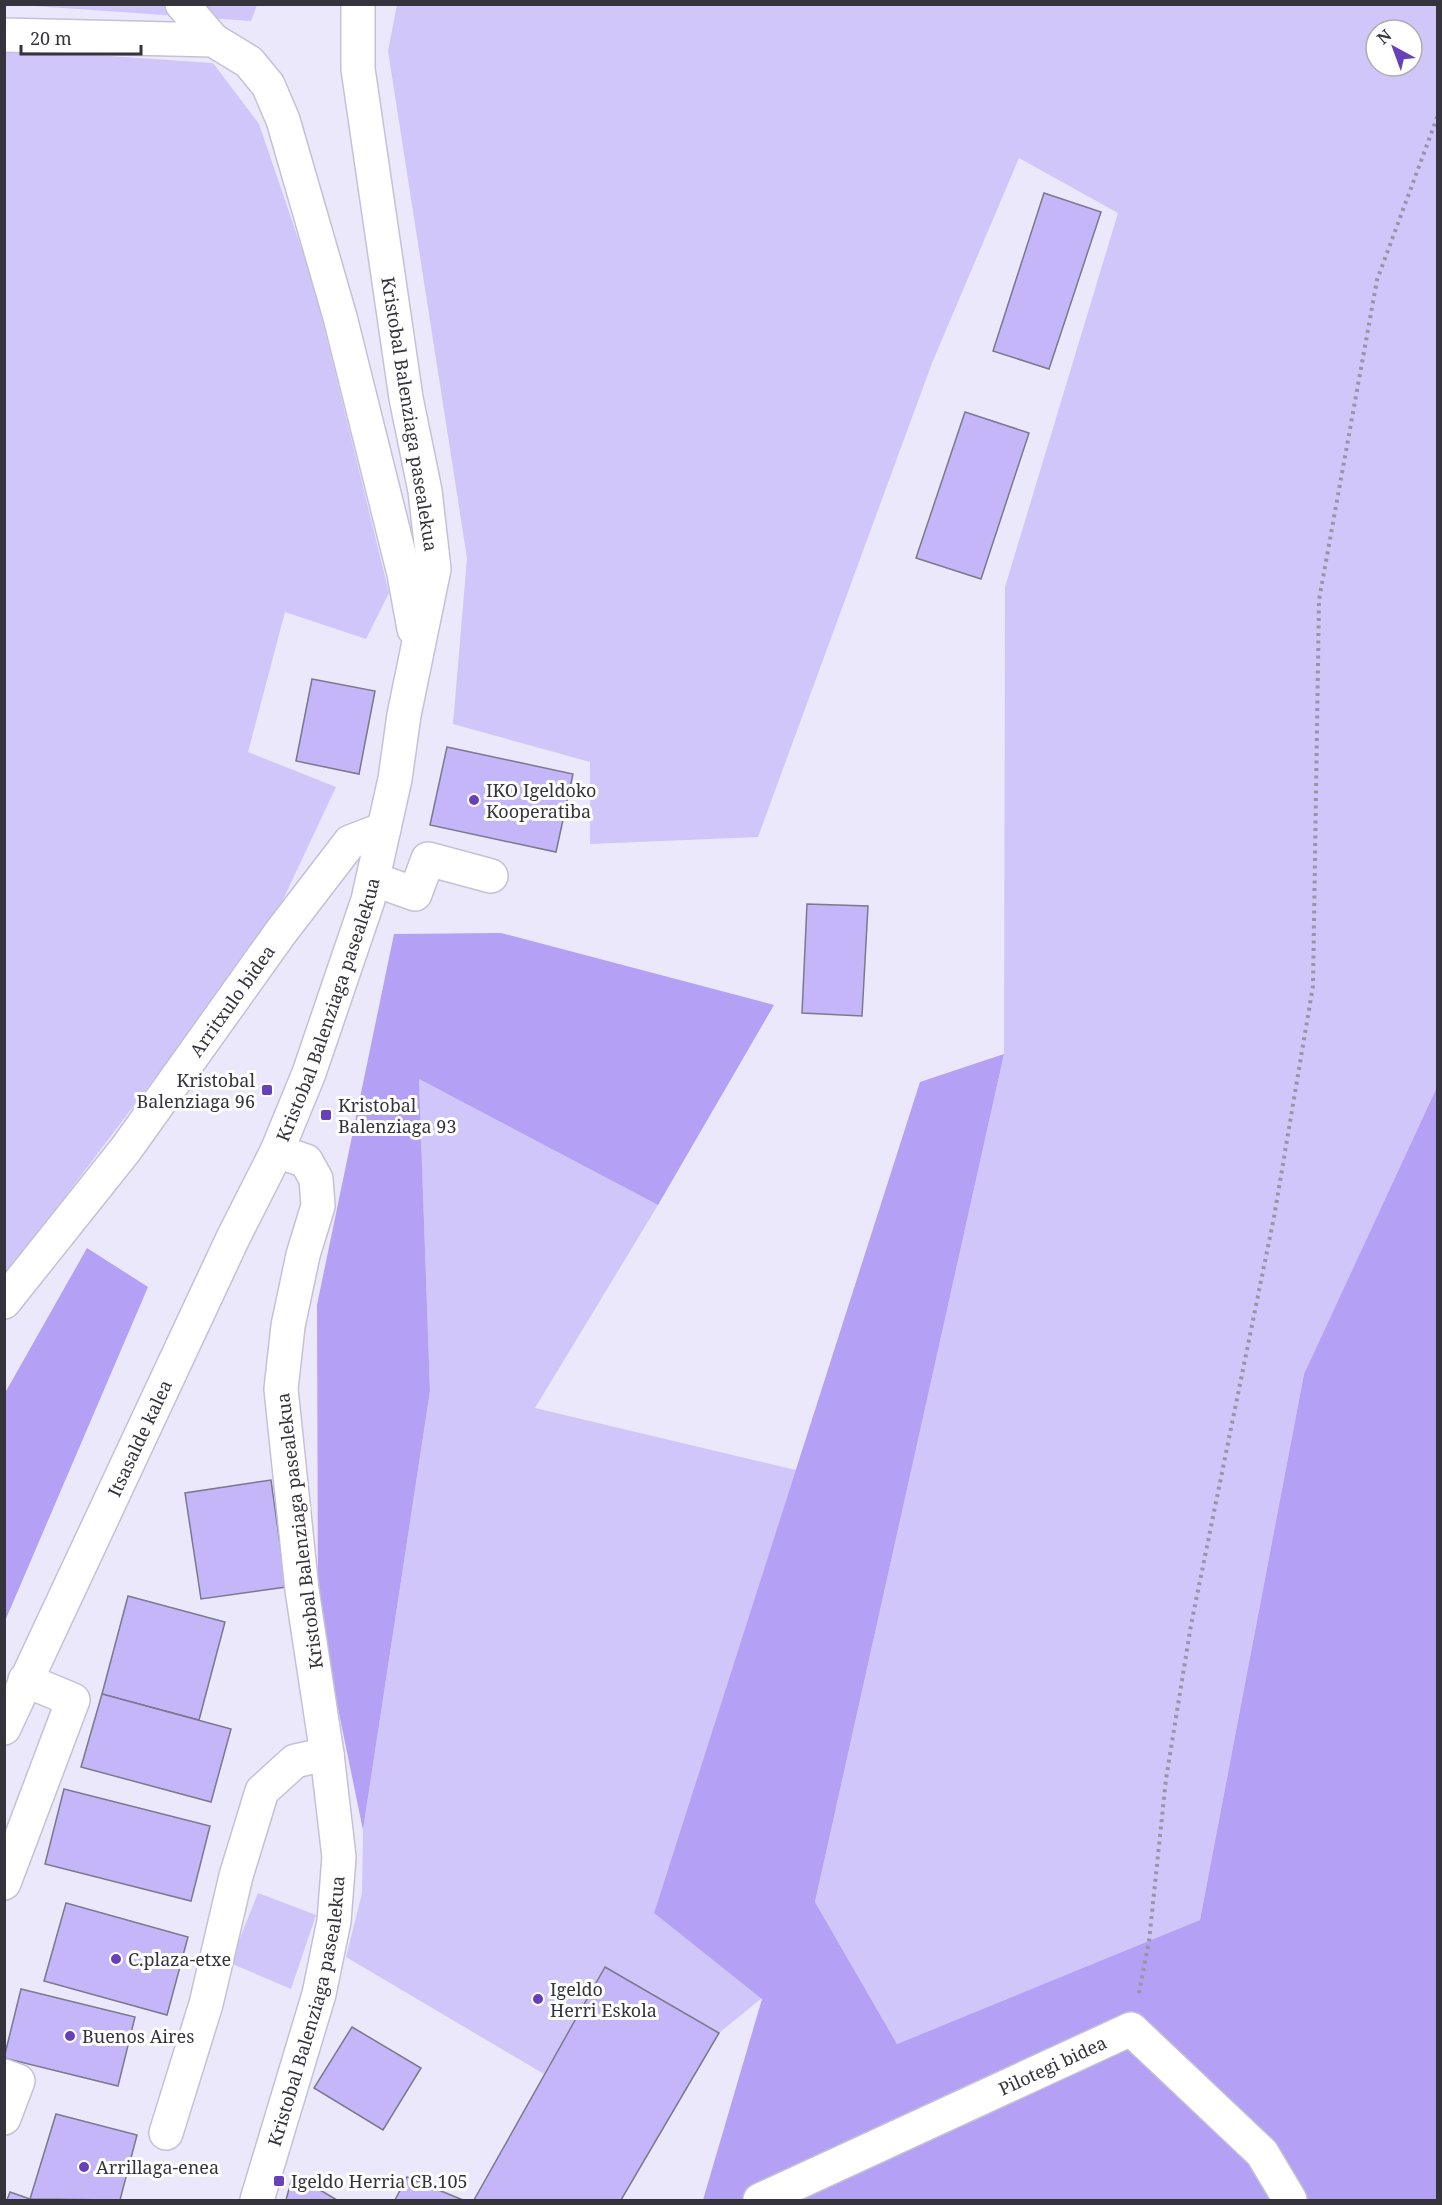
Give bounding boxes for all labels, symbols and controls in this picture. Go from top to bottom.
scale bar [21,18,141,56]
north arrow [1364,18,1424,78]
text: N [1372,24,1396,49]
text: 20 m [30,26,72,50]
street label: Kristobal Balenziaga pasealekua [376,275,444,553]
place label: IKO Igeldoko Kooperatiba [486,778,596,823]
marker: IKO Igeldoko Kooperatiba [467,793,481,807]
street label: Kristobal Balenziaga pasealekua [270,875,385,1145]
street label: Arritxulo bidea [184,940,280,1061]
place label: Kristobal Balenziaga 96 [137,1068,255,1113]
marker: Kristobal Balenziaga 96 [260,1083,274,1097]
place label: Kristobal Balenziaga 93 [338,1093,456,1138]
marker: Kristobal Balenziaga 93 [319,1108,333,1122]
street label: Itsasalde kalea [102,1376,177,1500]
street label: Kristobal Balenziaga pasealekua [270,1392,328,1670]
street label: Kristobal Balenziaga pasealekua [262,1875,349,2149]
place label: C.plaza-etxe [128,1947,231,1971]
marker: C.plaza-etxe [109,1952,123,1966]
place label: Igeldo Herri Eskola [550,1977,657,2022]
marker: Igeldo Herri Eskola [531,1992,545,2006]
place label: Buenos Aires [82,2024,194,2048]
marker: Buenos Aires [63,2029,77,2043]
street label: Pilotegi bidea [995,2030,1110,2100]
place label: Arrillaga-enea [96,2155,219,2179]
marker: Arrillaga-enea [77,2160,91,2174]
place label: Igeldo Herria CB.105 [291,2169,468,2193]
marker: Igeldo Herria CB.105 [272,2174,286,2188]

